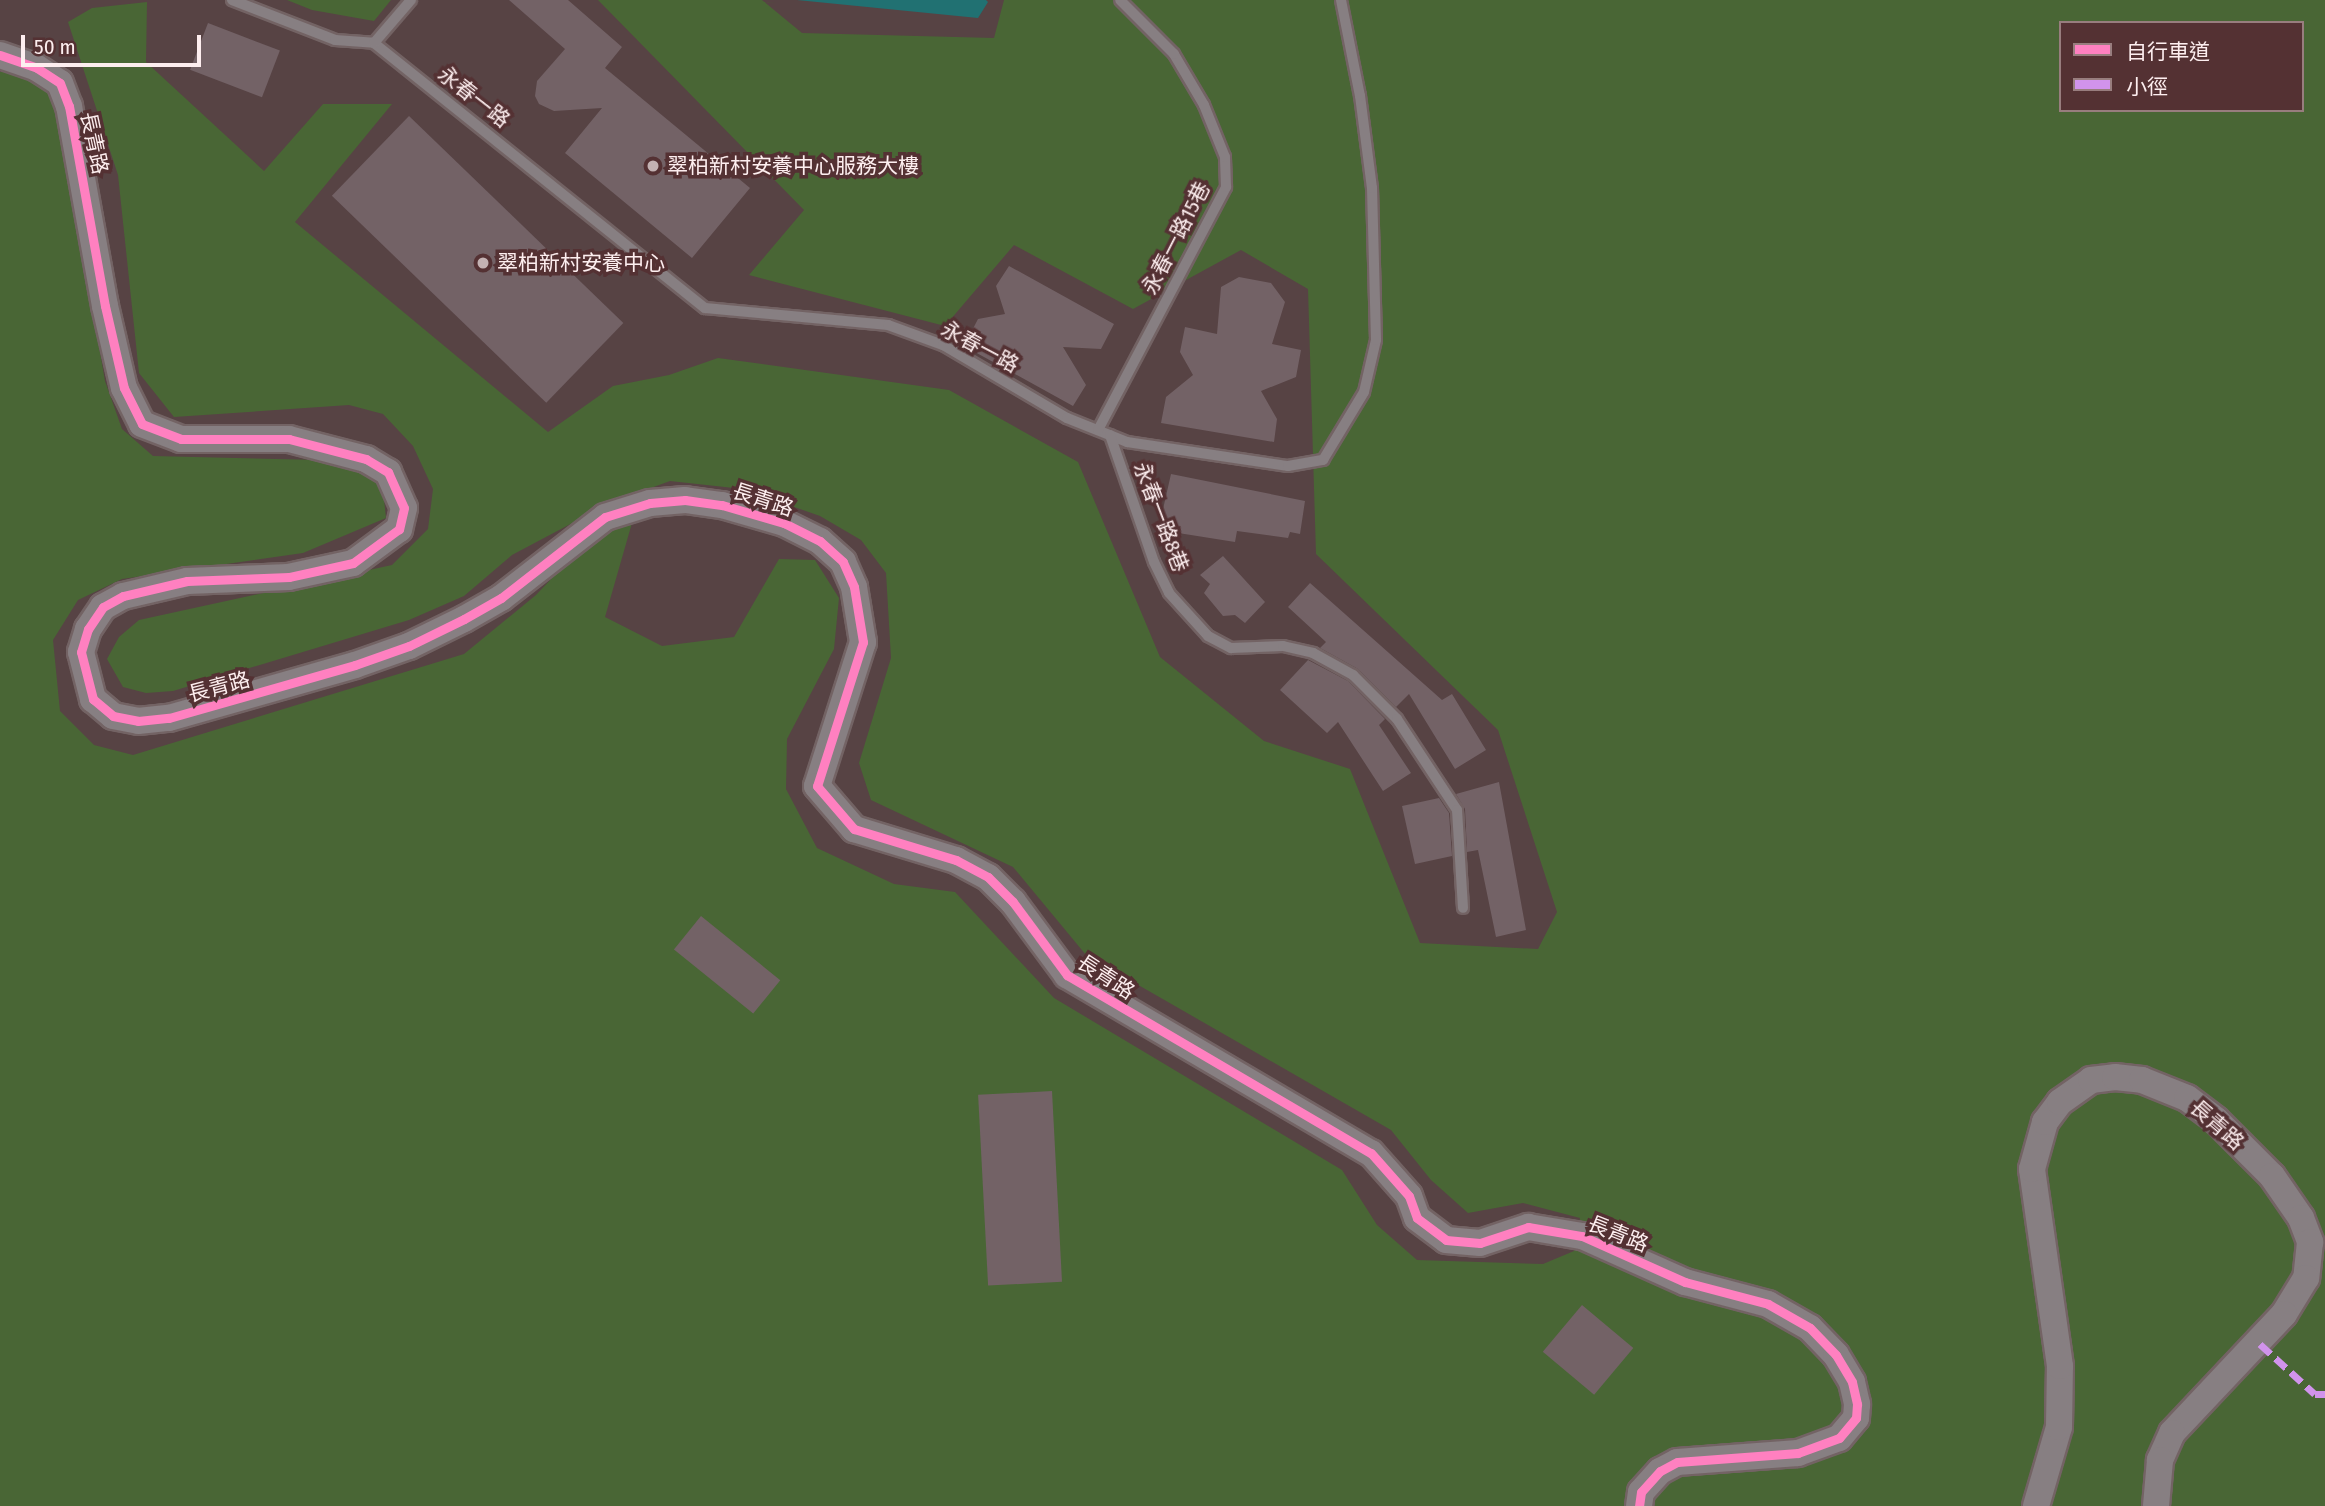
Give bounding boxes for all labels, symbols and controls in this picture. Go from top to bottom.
scale bar [24,21,205,65]
legend [2059,21,2304,112]
text: 50 m [34,34,76,60]
text: 自行車道 [2126,39,2210,65]
street label: 永春一路 [433,61,515,133]
text: 小徑 [2126,74,2168,100]
street label: 長青路 [75,110,113,176]
place label: 翠柏新村安養中心服務大樓 [667,153,919,179]
marker: 翠柏新村安養中心服務大樓 [645,158,661,174]
street label: 永春一路15巷 [1137,178,1215,298]
place label: 翠柏新村安養中心 [497,250,665,276]
marker: 翠柏新村安養中心 [475,255,491,271]
street label: 永春一路 [937,316,1023,378]
street label: 永春一路8巷 [1129,459,1193,575]
street label: 長青路 [729,478,797,522]
street label: 長青路 [185,667,253,707]
street label: 長青路 [1073,949,1139,1005]
street label: 長青路 [2185,1095,2249,1155]
street label: 長青路 [1584,1211,1652,1257]

